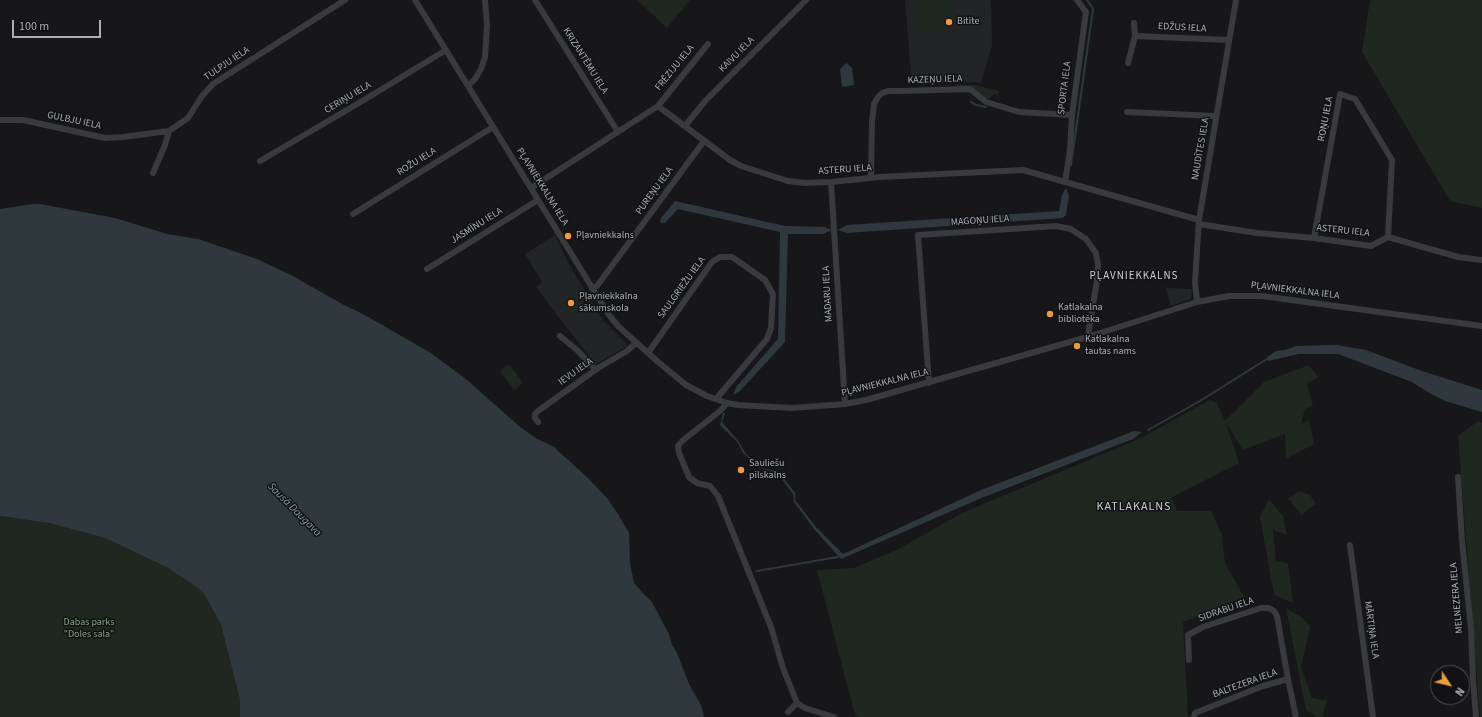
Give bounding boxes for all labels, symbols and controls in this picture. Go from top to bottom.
scale bar [14,12,103,38]
place label: Bitīte [957,16,979,28]
marker: Bitīte [944,17,954,27]
text: 100 m [19,18,49,35]
street label: EDŽUS IELA [1158,21,1206,35]
street label: KRIZANTĒMU IELA [560,26,610,96]
street label: KAIVU IELA [717,35,757,75]
street label: FRĒZIJU IELA [653,43,697,93]
street label: TULPJU IELA [202,44,252,84]
street label: SPORTA IELA [1056,61,1074,115]
street label: KAZEŅU IELA [907,73,963,87]
street label: CERIŅU IELA [322,79,374,117]
street label: ROŅU IELA [1316,96,1336,142]
street label: GULBJU IELA [46,109,102,133]
street label: NAUDĪTES IELA [1190,117,1212,181]
street label: ROŽU IELA [395,145,439,179]
street label: PĻAVNIEKKALNA IELA [513,146,571,228]
street label: ASTERU IELA [818,162,872,178]
street label: PUREŅU IELA [634,165,676,217]
street label: JASMĪNU IELA [449,205,505,247]
street label: MAGOŅU IELA [950,213,1010,229]
street label: ASTERU IELA [1316,222,1370,240]
place label: Pļavniekkalns [576,230,634,242]
marker: Pļavniekkalns [563,231,573,241]
street label: SAULGRIEŽU IELA [656,255,708,321]
street label: MADARU IELA [821,265,835,323]
district label: PĻAVNIEKKALNS [1090,270,1178,284]
street label: PĻAVNIEKKALNA IELA [1250,280,1340,302]
place label: Pļavniekkalna sākumskola [579,291,638,314]
marker: Pļavniekkalna sākumskola [566,298,576,308]
place label: Katlakalna bibliotēka [1058,302,1103,326]
marker: Katlakalna bibliotēka [1045,309,1055,319]
place label: Katlakalna tautas nams [1085,334,1136,358]
marker: Katlakalna tautas nams [1072,341,1082,351]
street label: IEVU IELA [556,356,596,388]
street label: PĻAVNIEKKALNA IELA [840,366,930,400]
place label: Sauliešu pilskalns [749,458,786,482]
marker: Sauliešu pilskalns [736,465,746,475]
water label: Sausā Daugava [264,480,324,540]
district label: KATLAKALNS [1097,500,1171,514]
street label: MELNEZERA IELA [1448,562,1466,634]
street label: SIDRABU IELA [1197,595,1255,625]
street label: MĀRTIŅA IELA [1361,600,1381,660]
park label: Dabas parks "Doles sala" [64,617,114,640]
north arrow [1430,665,1470,705]
street label: BALTEZERA IELA [1211,667,1279,701]
text: N [1451,684,1468,699]

